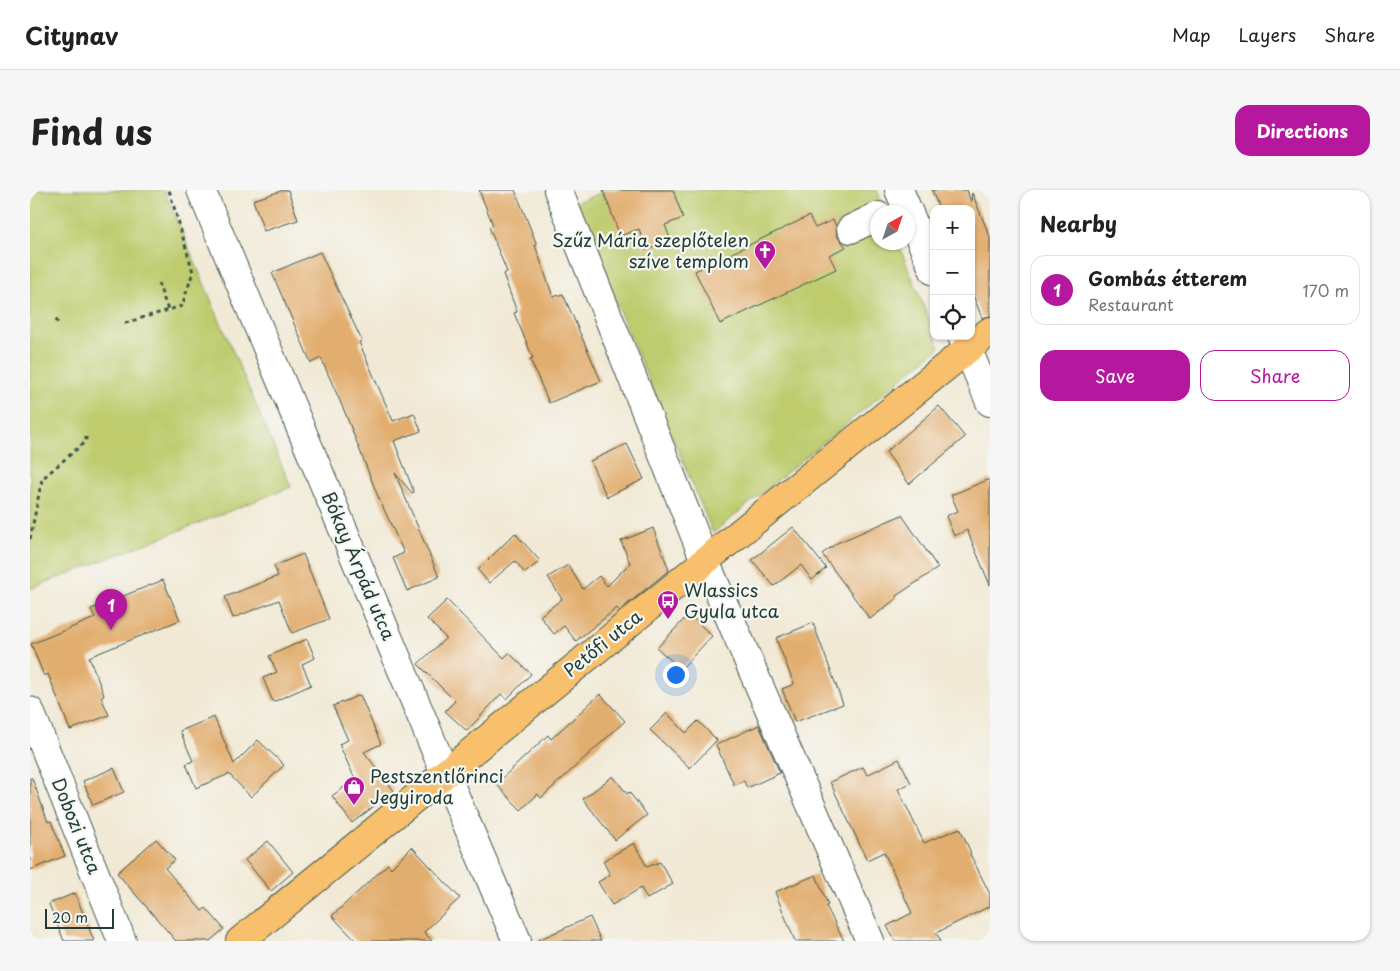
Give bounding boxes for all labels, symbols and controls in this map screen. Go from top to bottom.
text: Citynav [25,17,118,53]
text: Map [1172,21,1211,48]
text: Layers [1239,21,1296,48]
text: Share [1324,21,1375,48]
text: Find us [30,104,152,157]
button: Directions [1235,105,1370,156]
north arrow [870,205,915,250]
map controls [930,205,975,340]
button: + [930,205,975,250]
text: Nearby [1040,207,1117,239]
place label: Szűz Mária szeplőtelen szíve templom [552,226,749,274]
church icon: Szűz Mária szeplőtelen szíve templom [753,239,777,270]
button: − [930,250,975,295]
text: Gombás étterem [1088,264,1247,292]
text: 1 [1053,278,1061,302]
text: 170 m [1303,278,1349,302]
text: Restaurant [1088,292,1174,316]
button: locate [930,295,975,340]
button: Save [1040,350,1190,401]
button: Share [1200,350,1350,401]
street label: Bókay Árpád utca [316,487,403,645]
place label: Wlassics Gyula utca [684,576,780,624]
pin: 1 [95,589,127,630]
bus stop icon: Wlassics Gyula utca [656,589,680,620]
street label: Petőfi utca [557,602,648,683]
your location [663,662,689,688]
place label: Pestszentlőrinci Jegyiroda [370,762,503,810]
street label: Dobozi utca [46,773,109,878]
shop icon: Pestszentlőrinci Jegyiroda [342,775,366,806]
scale bar [45,906,114,929]
text: 20 m [52,907,88,928]

